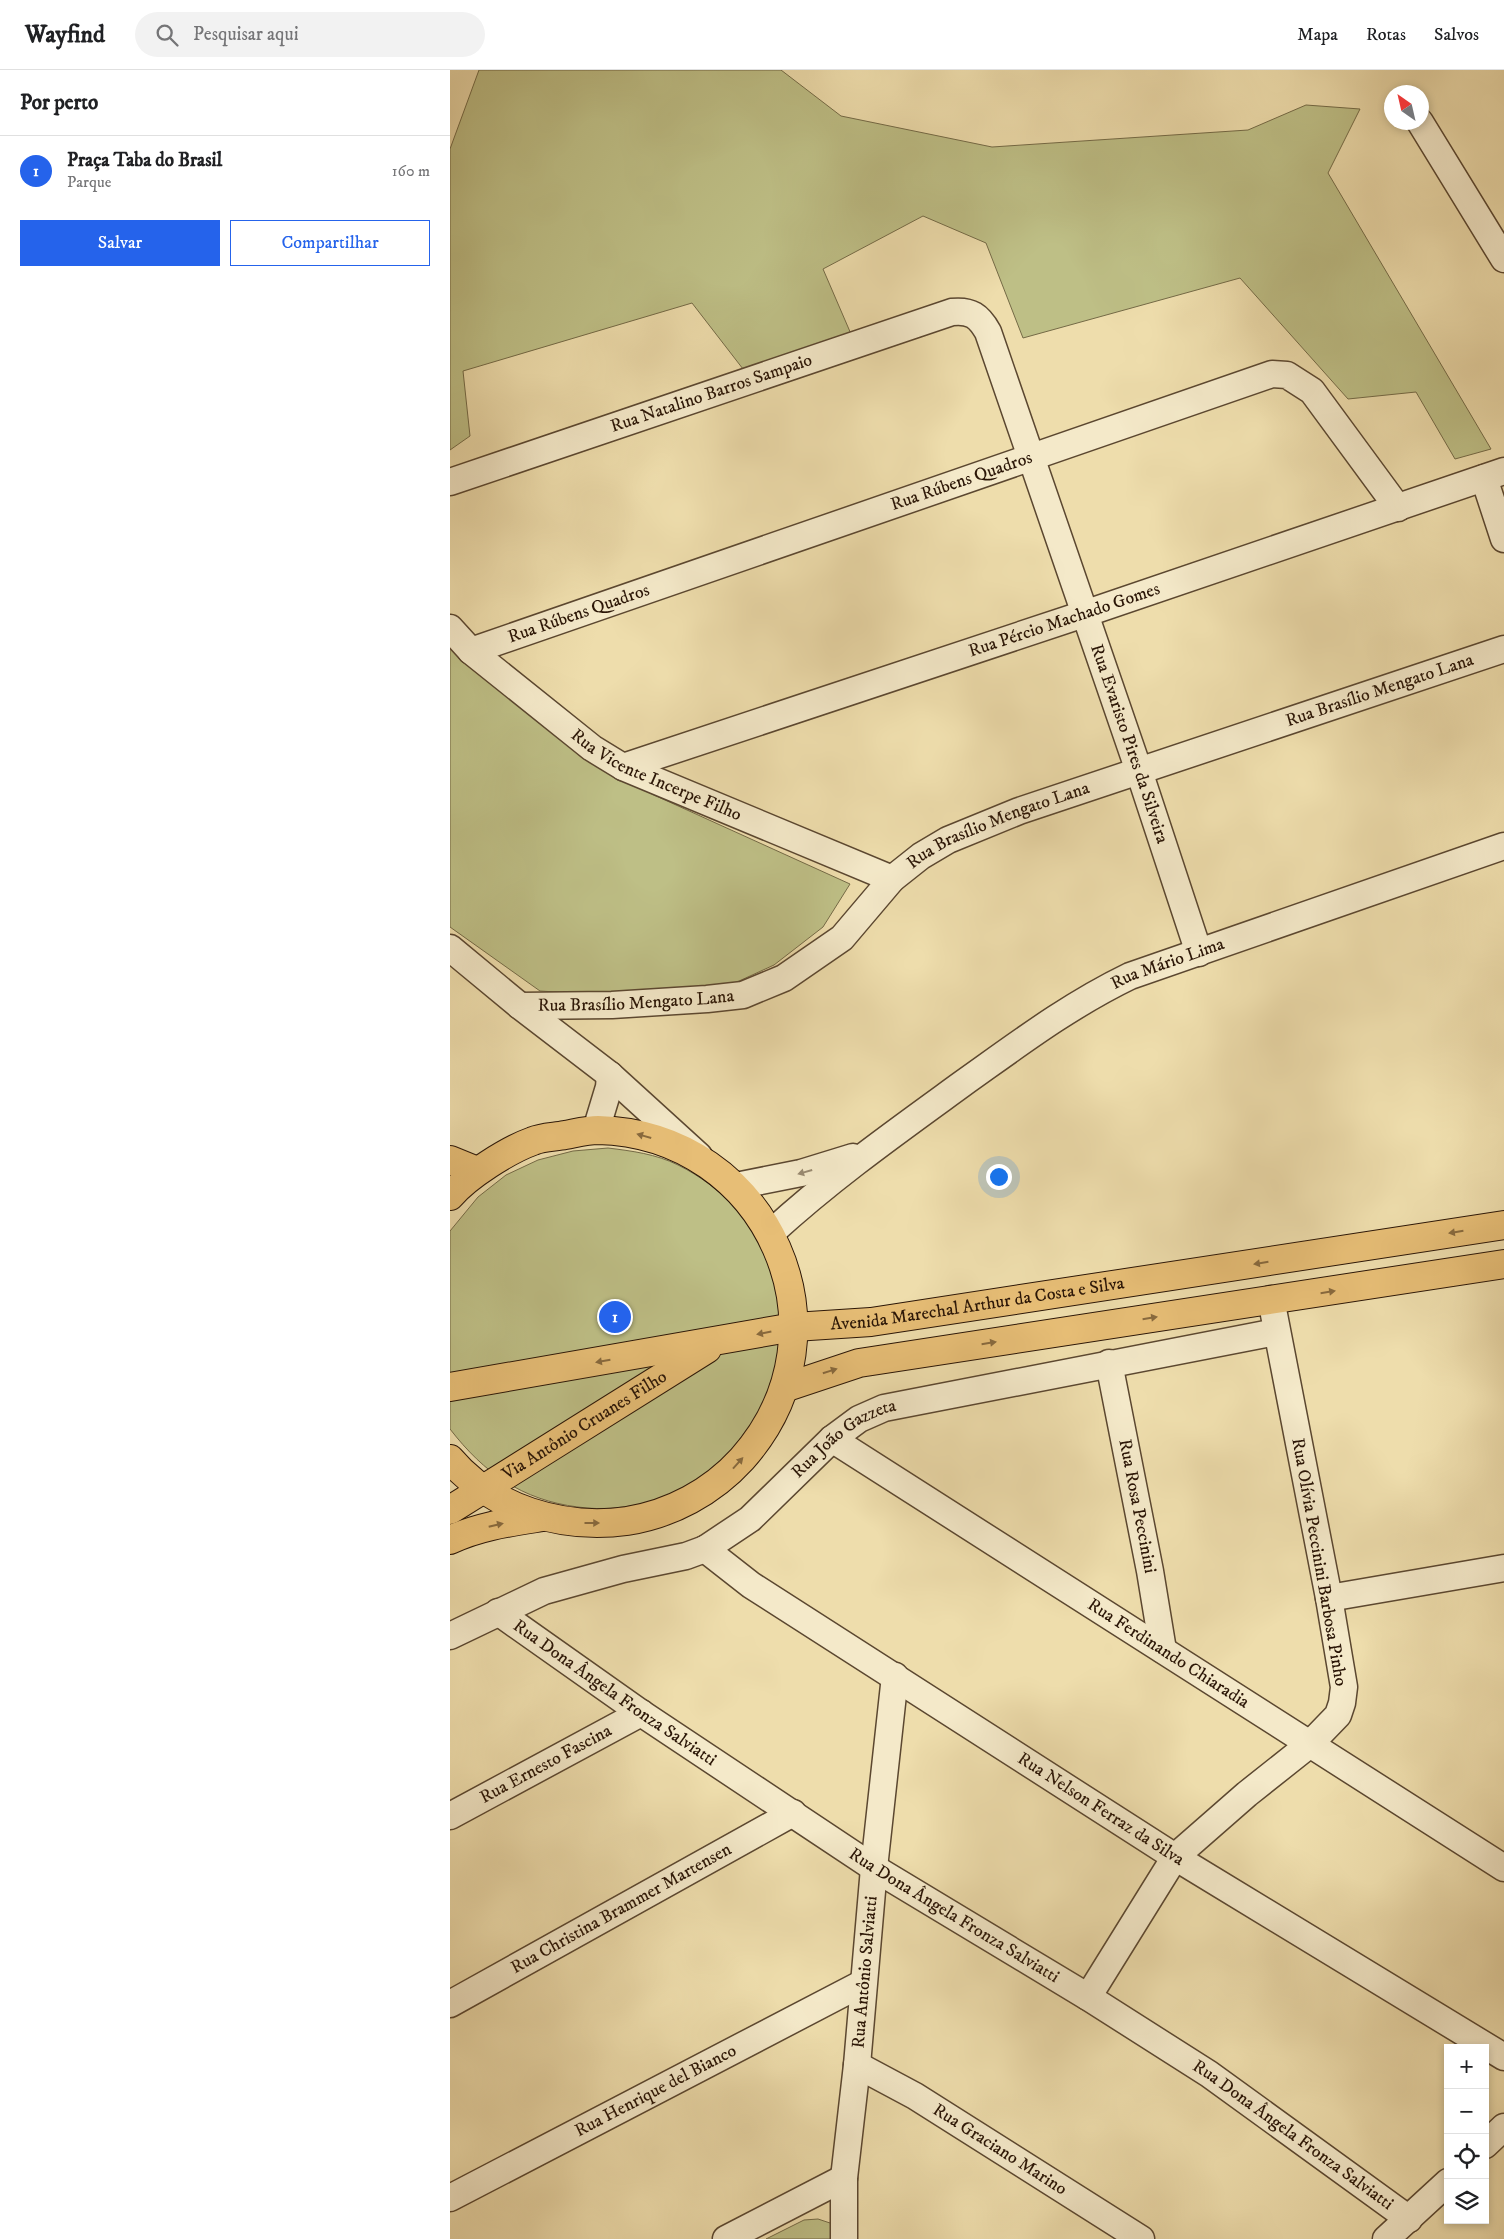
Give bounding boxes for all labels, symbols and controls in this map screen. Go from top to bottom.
search box [135,12,485,57]
text: Wayfind [25,20,105,50]
icon: search [153,21,181,49]
text: Pesquisar aqui [193,23,299,46]
text: Mapa [1297,24,1338,46]
text: Rotas [1366,24,1406,46]
text: Salvos [1434,24,1479,46]
north arrow [1384,85,1429,130]
text: Por perto [20,90,98,116]
text: Praça Taba do Brasil [67,149,222,172]
text: 1 [33,161,39,181]
text: 160 m [392,161,430,181]
text: Parque [67,172,111,192]
button: Salvar [20,220,220,266]
button: Compartilhar [230,220,430,266]
street label: Rua Natalino Barros Sampaio [608,349,815,438]
street label: Rua Rúbens Quadros [888,447,1035,516]
street label: Rua Pércio Machado Gomes [966,578,1163,663]
street label: Rua Rúbens Quadros [505,579,652,648]
street label: Rua Evaristo Pires da Silveira [1085,641,1173,847]
street label: Rua Brasílio Mengato Lana [1283,649,1477,732]
street label: Rua Vicente Incerpe Filho [566,724,745,826]
street label: Rua Brasílio Mengato Lana [902,777,1093,874]
street label: Rua Mário Lima [1107,933,1228,995]
street label: Rua Brasílio Mengato Lana [537,985,736,1017]
one-way arrow [637,1132,652,1140]
your location [986,1164,1012,1190]
one-way arrow [797,1168,812,1176]
one-way arrow [1447,1229,1463,1237]
one-way arrow [1252,1259,1268,1267]
street label: Avenida Marechal Arthur da Costa e Silva [830,1272,1126,1336]
one-way arrow [1320,1287,1336,1295]
pin: 1 [599,1298,631,1336]
one-way arrow [1142,1314,1158,1322]
one-way arrow [755,1330,771,1338]
one-way arrow [982,1338,998,1346]
one-way arrow [595,1357,611,1365]
street label: Via Antônio Cruanes Filho [497,1366,671,1486]
one-way arrow [822,1367,837,1375]
street label: Rua João Gazzeta [787,1395,898,1483]
street label: Rua Olívia Peccinini Barbosa Pinho [1286,1436,1352,1688]
street label: Rua Rosa Peccinini [1113,1437,1161,1575]
one-way arrow [732,1457,744,1469]
one-way arrow [585,1519,601,1527]
one-way arrow [489,1521,504,1529]
street label: Rua Ferdinando Chiaradia [1083,1594,1254,1714]
street label: Rua Dona Ângela Fronza Salviatti [509,1615,720,1771]
street label: Rua Ernesto Fascina [476,1720,616,1809]
street label: Rua Nelson Ferraz da Silva [1013,1748,1188,1871]
street label: Rua Christina Brammer Martensen [507,1838,736,1979]
street label: Rua Dona Ângela Fronza Salviatti [844,1843,1063,1988]
street label: Rua Antônio Salviatti [847,1895,883,2049]
street label: Rua Henrique del Bianco [571,2040,741,2142]
map controls [1444,2044,1489,2224]
button: + [1444,2044,1489,2089]
street label: Rua Dona Ângela Fronza Salviatti [1188,2055,1398,2215]
button: − [1444,2089,1489,2134]
street label: Rua Graciano Marino [928,2099,1071,2200]
button: locate [1444,2134,1489,2179]
button: layers [1444,2179,1489,2224]

